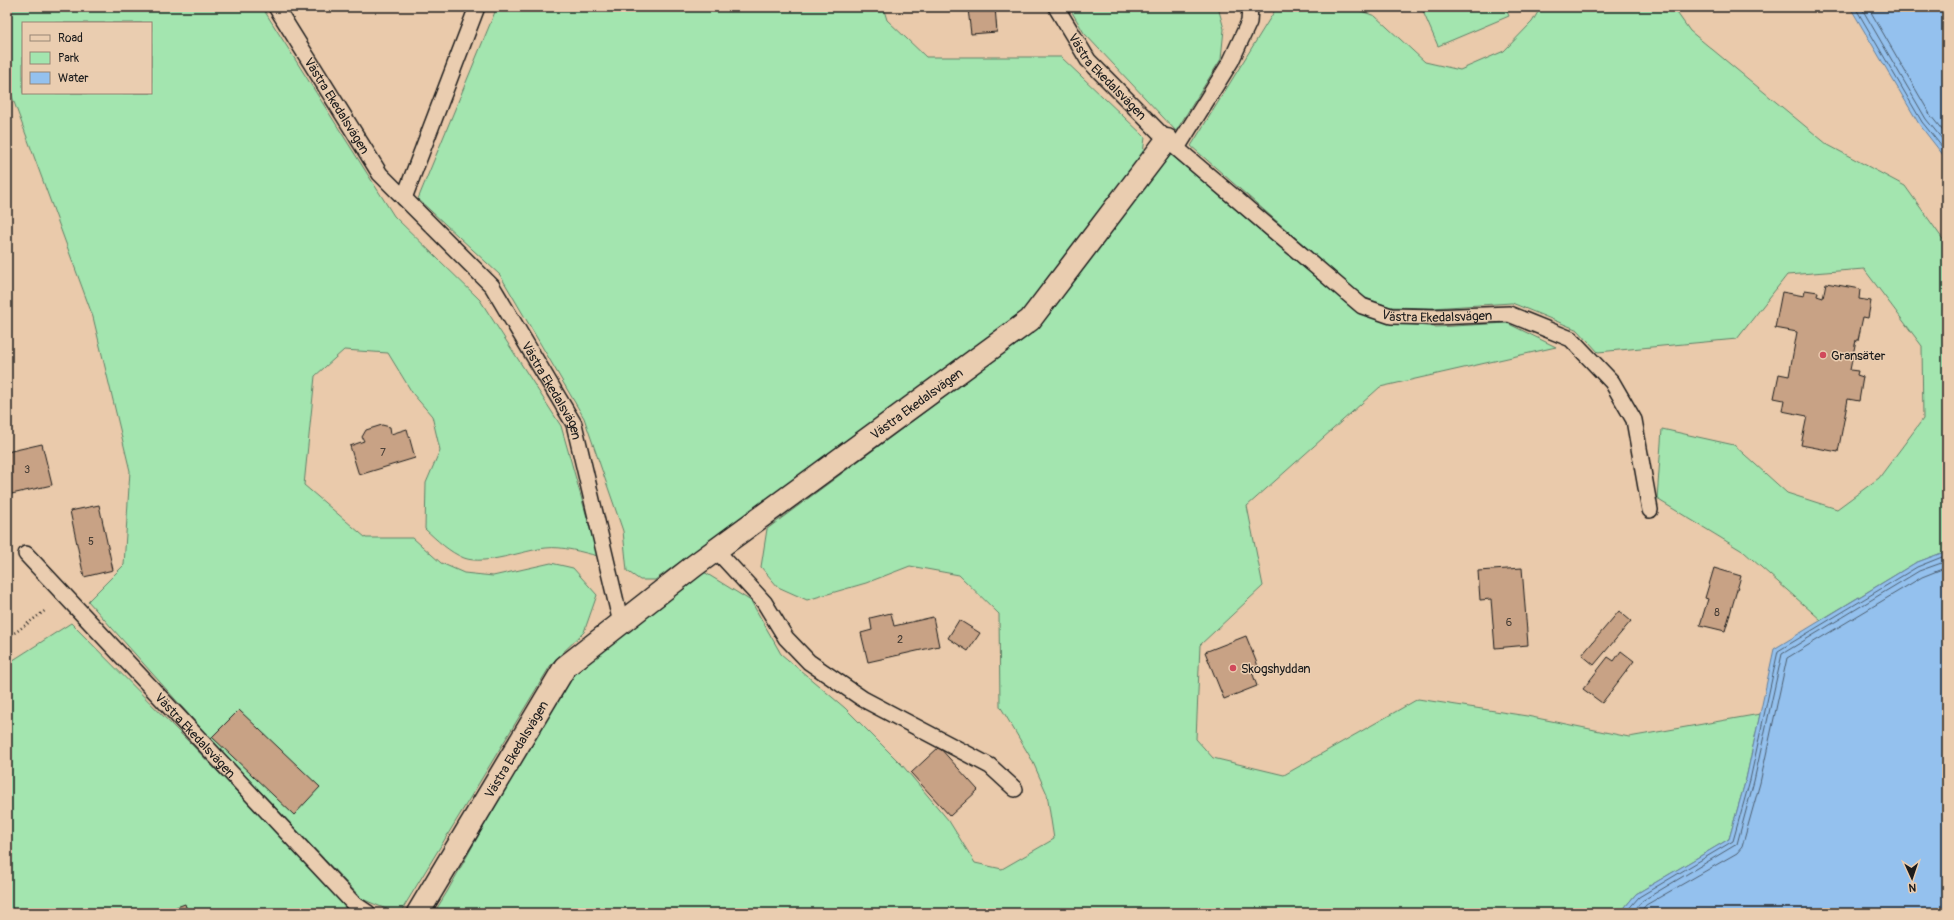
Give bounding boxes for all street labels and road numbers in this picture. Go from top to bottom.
street label: Västra Ekedalsvägen [1065,30,1149,124]
street label: Västra Ekedalsvägen [300,55,373,157]
street label: Västra Ekedalsvägen [1379,306,1493,326]
street label: Västra Ekedalsvägen [518,339,584,441]
street label: Västra Ekedalsvägen [868,365,966,443]
street label: Västra Ekedalsvägen [151,690,239,782]
street label: Västra Ekedalsvägen [482,698,552,801]

